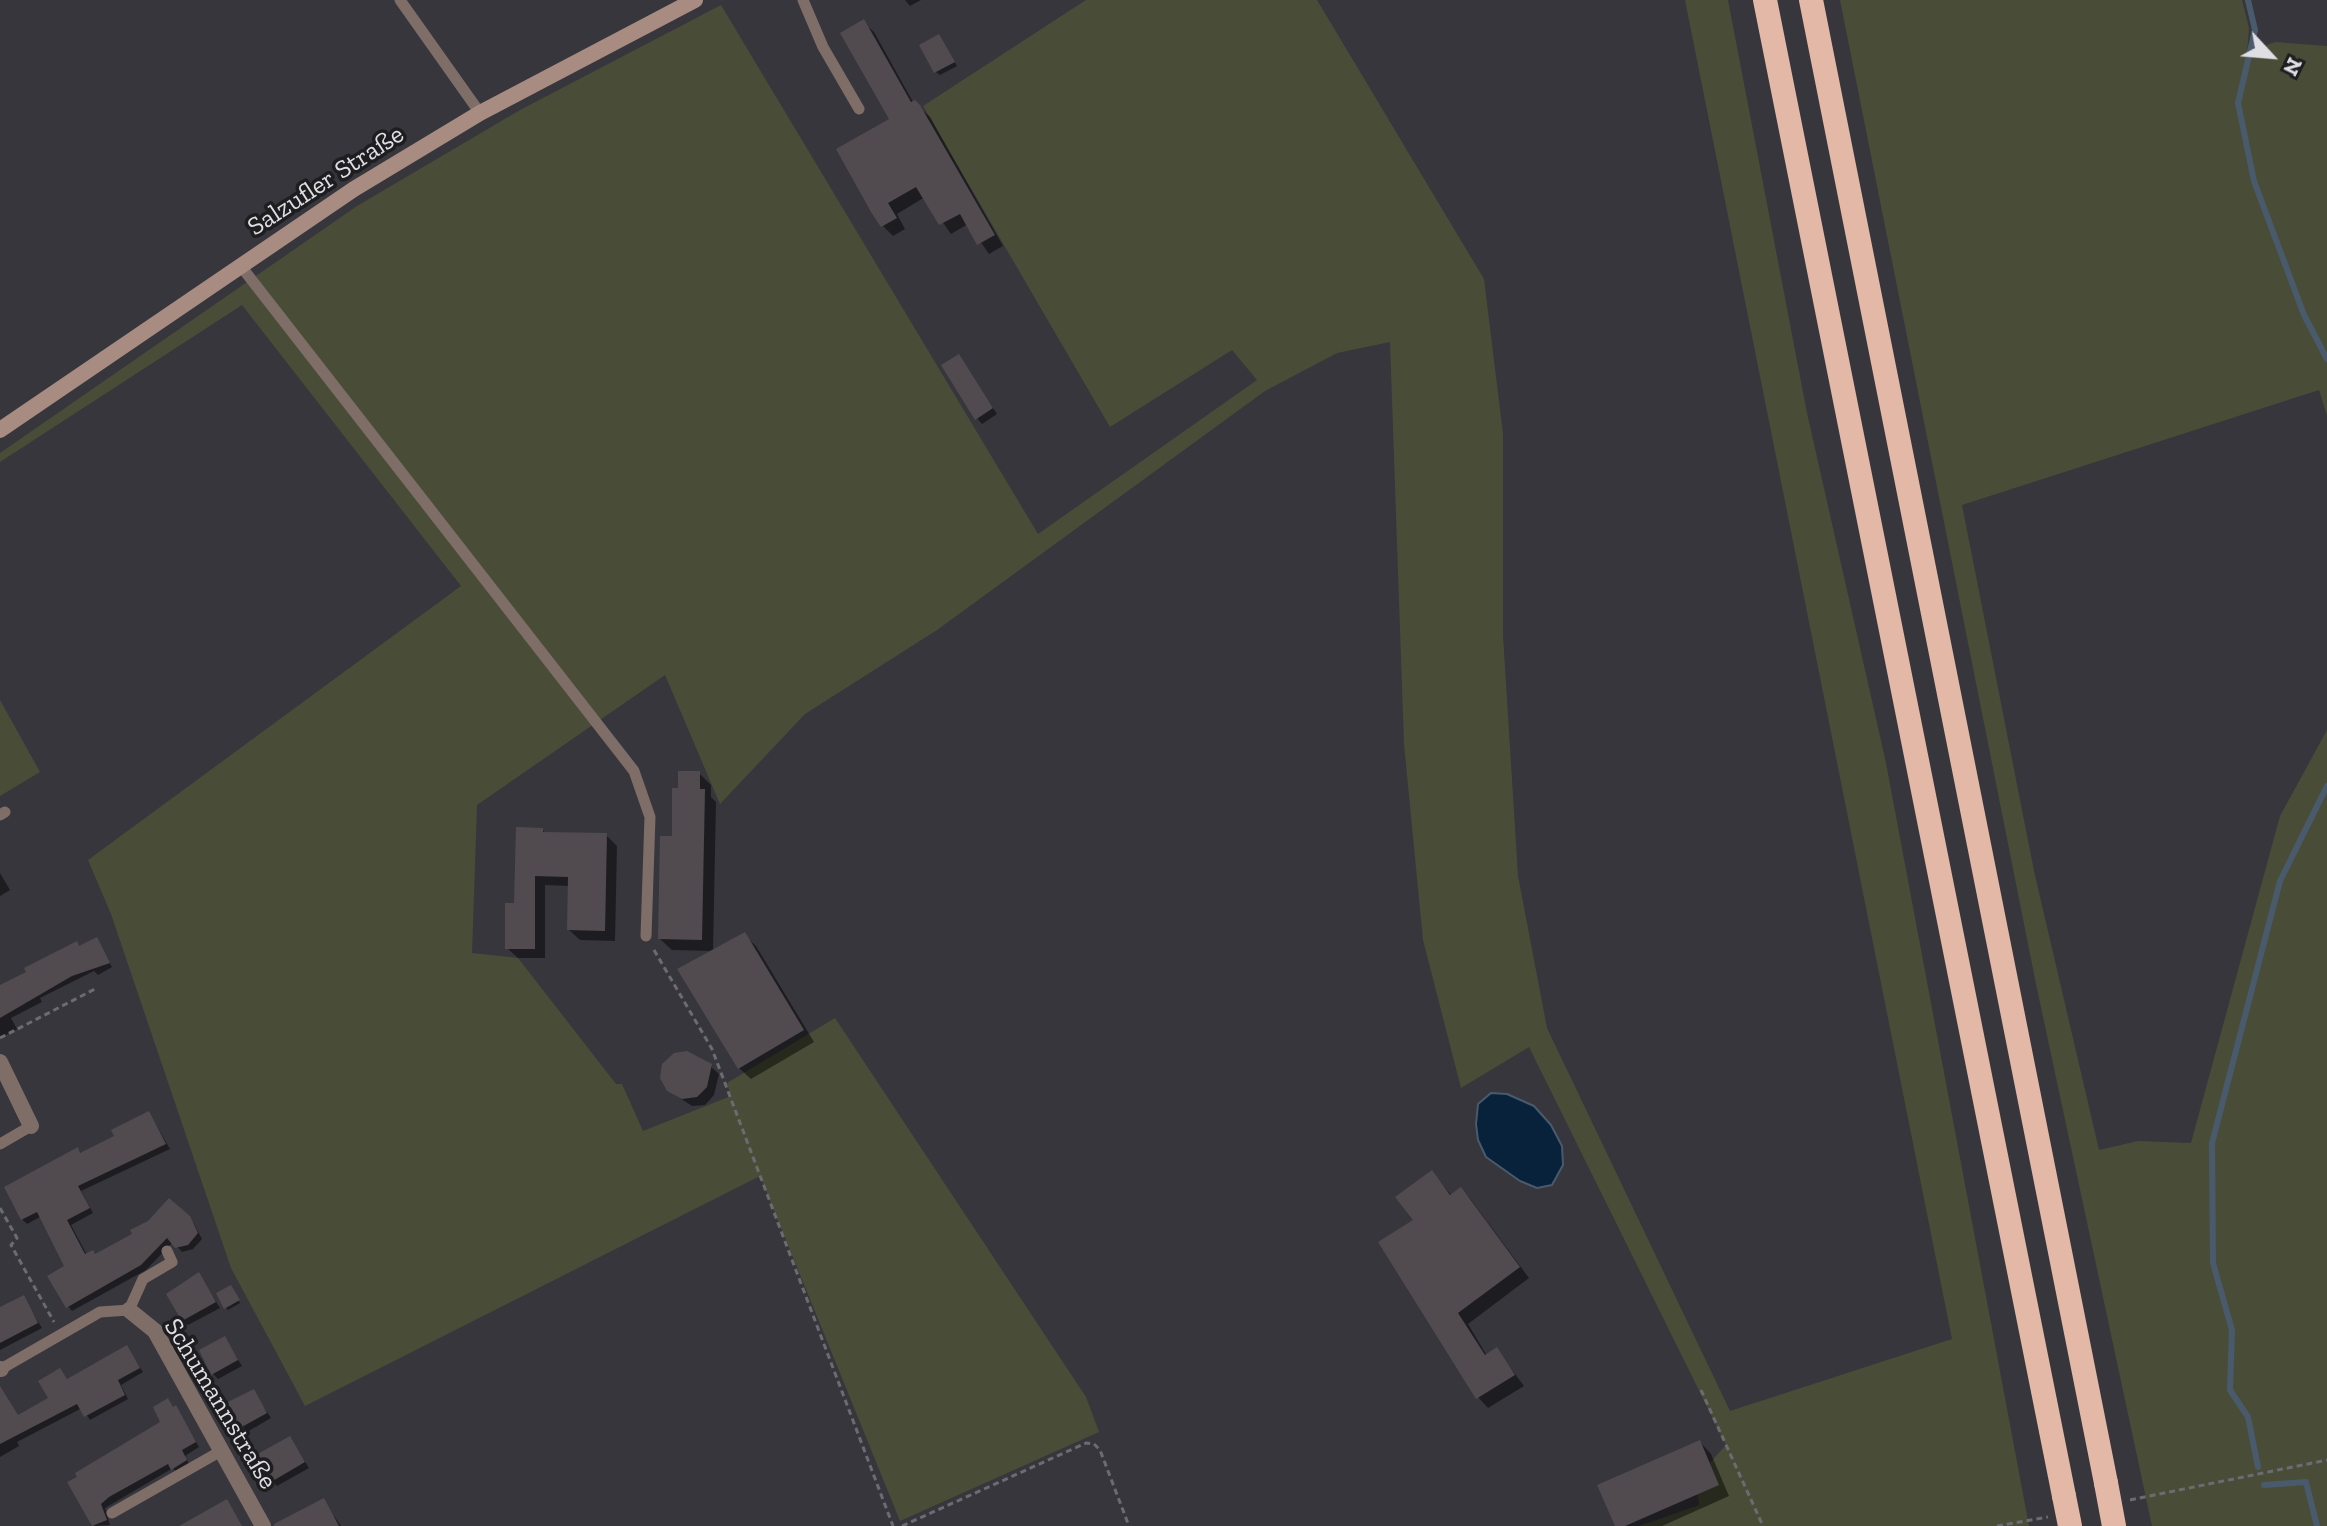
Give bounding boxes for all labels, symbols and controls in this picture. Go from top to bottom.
north arrow [2231,16,2311,96]
text: N [2277,53,2309,80]
street label: Salzufler Straße [242,119,410,243]
street label: Schumannstraße [157,1313,283,1495]

